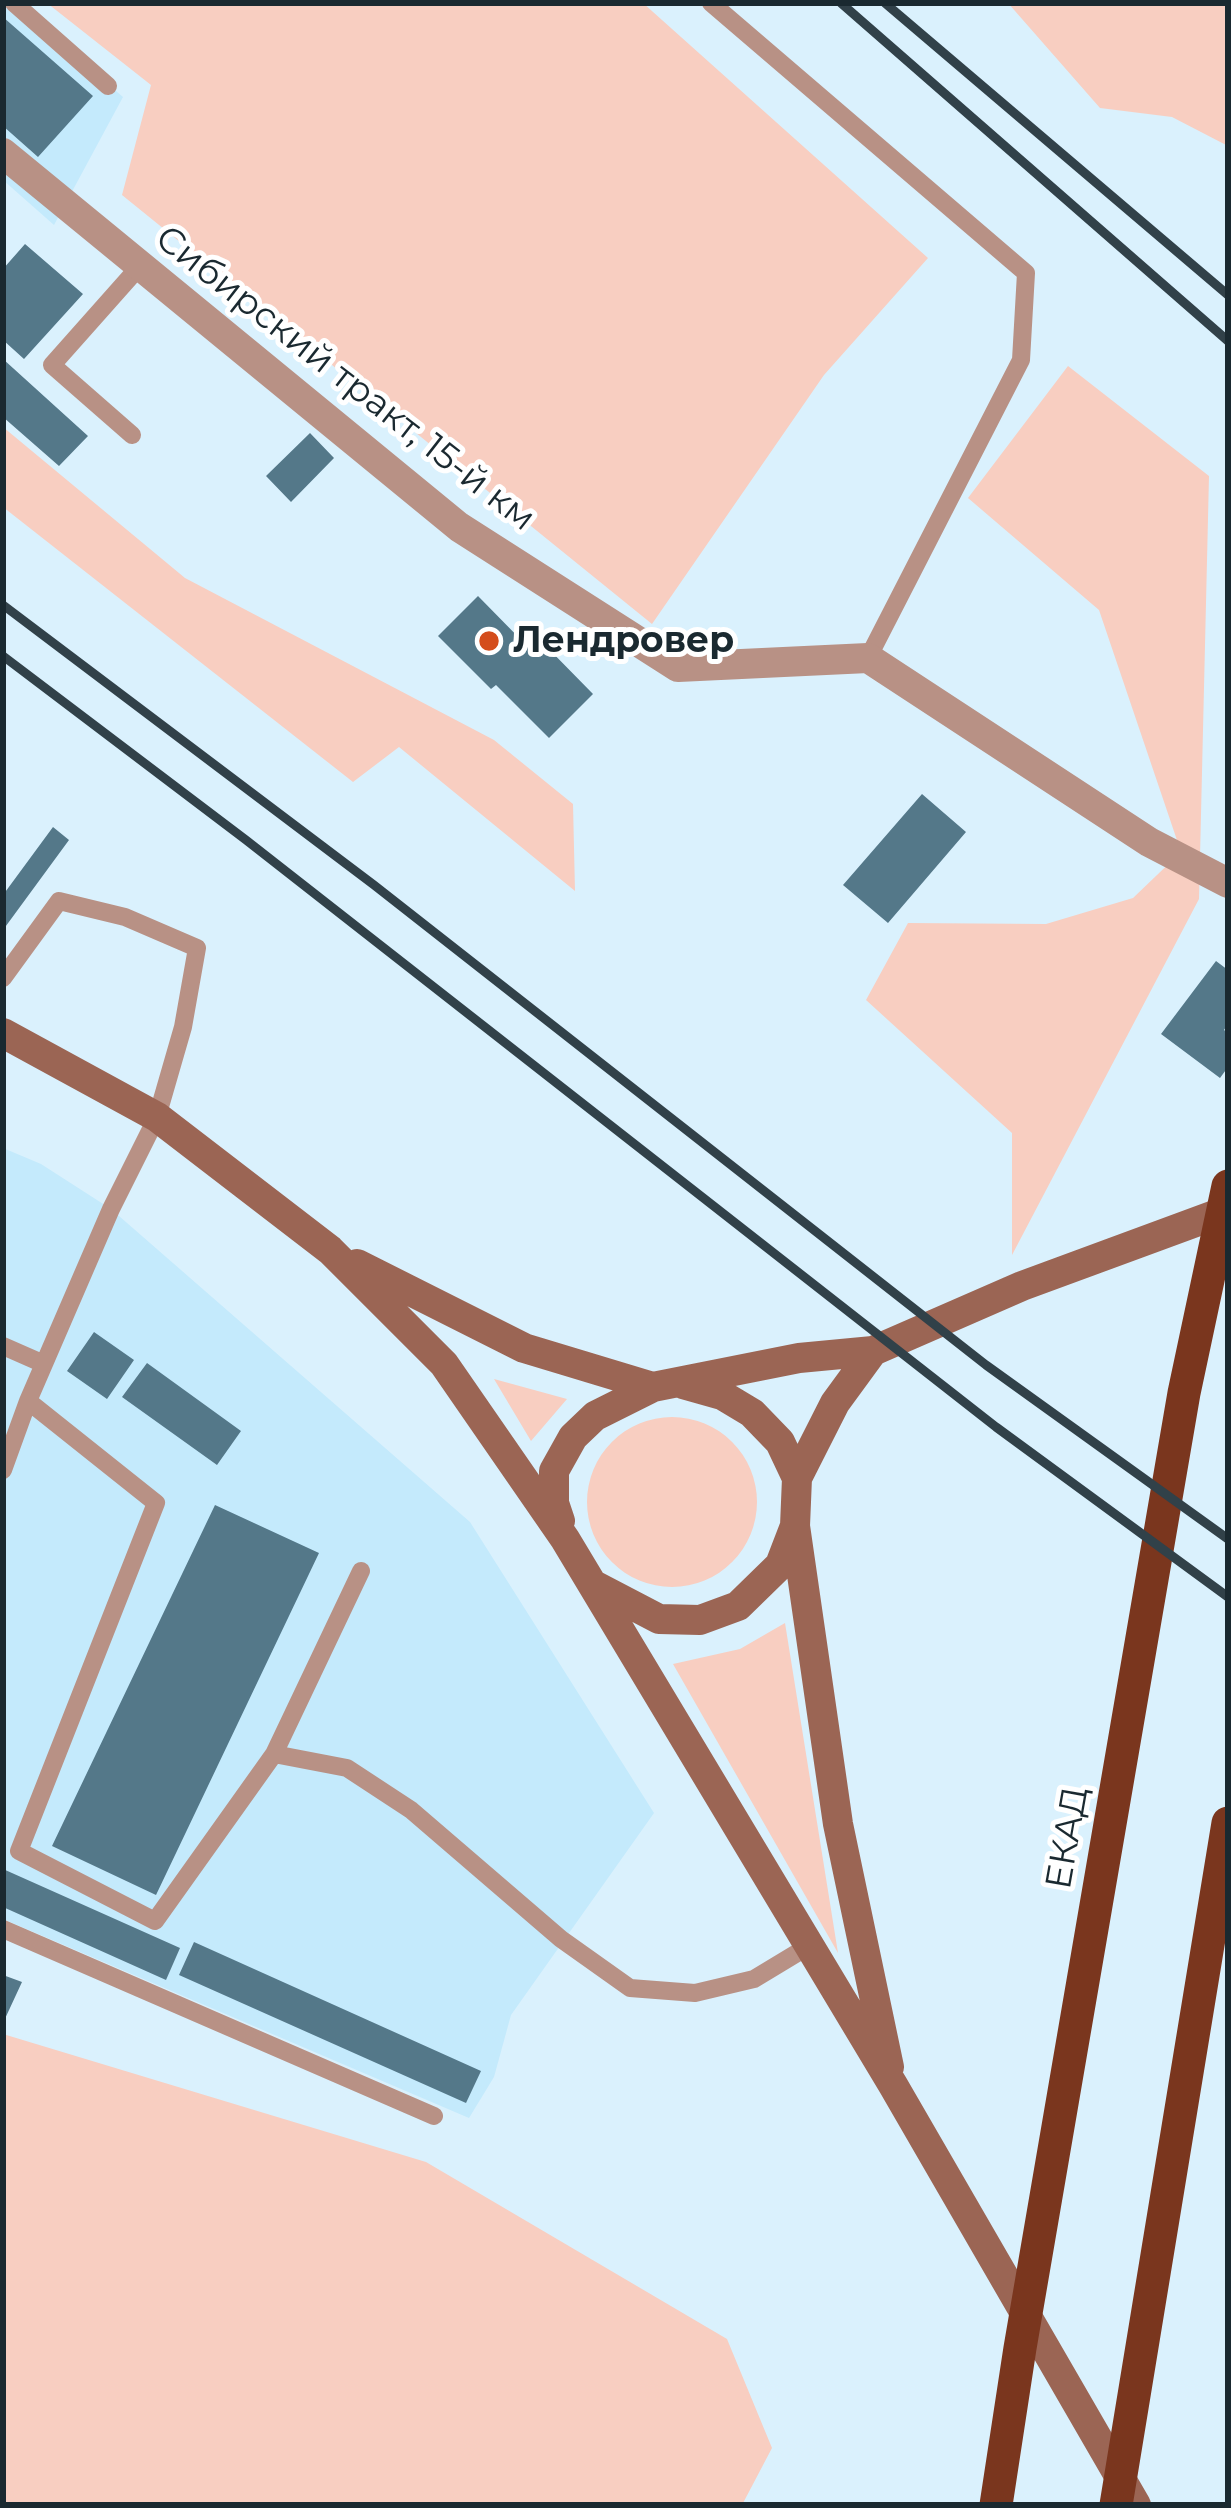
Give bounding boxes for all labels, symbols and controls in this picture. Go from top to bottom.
street label: Сибирский тракт, 15-й км [146,217,544,541]
place label: Лендровер [513,619,734,663]
marker: Лендровер [476,628,502,654]
street label: ЕКАД [1038,1783,1098,1893]

